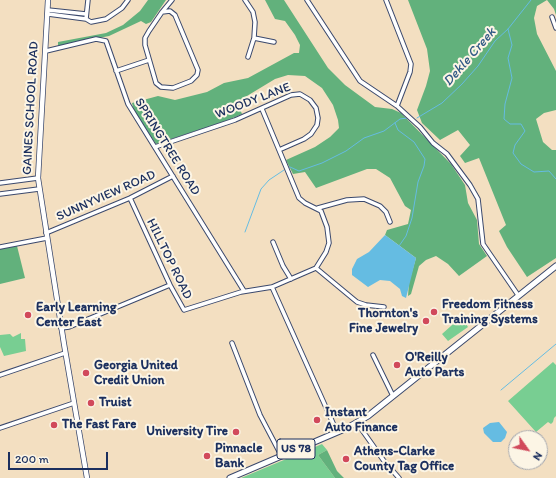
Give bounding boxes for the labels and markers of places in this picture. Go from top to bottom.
place label: Freedom Fitness Training Systems [442,297,538,328]
place label: Early Learning Center East [36,300,116,331]
place label: Thornton's Fine Jewelry [349,306,418,337]
marker: Freedom Fitness Training Systems [429,307,439,317]
marker: Early Learning Center East [23,310,33,320]
marker: Thornton's Fine Jewelry [421,316,431,326]
place label: O'Reilly Auto Parts [405,350,464,381]
place label: Georgia United Credit Union [94,358,178,389]
marker: O'Reilly Auto Parts [392,360,402,370]
marker: Georgia United Credit Union [81,368,91,378]
place label: Truist [99,395,132,411]
marker: Truist [86,398,96,408]
place label: Instant Auto Finance [325,405,398,436]
marker: Instant Auto Finance [312,415,322,425]
place label: The Fast Fare [62,417,136,433]
marker: The Fast Fare [49,420,59,430]
place label: University Tire [146,424,228,440]
marker: University Tire [231,427,241,437]
place label: Pinnacle Bank [215,441,262,472]
place label: Athens-Clarke County Tag Office [354,444,454,475]
marker: Pinnacle Bank [202,451,212,461]
marker: Athens-Clarke County Tag Office [341,454,351,464]

